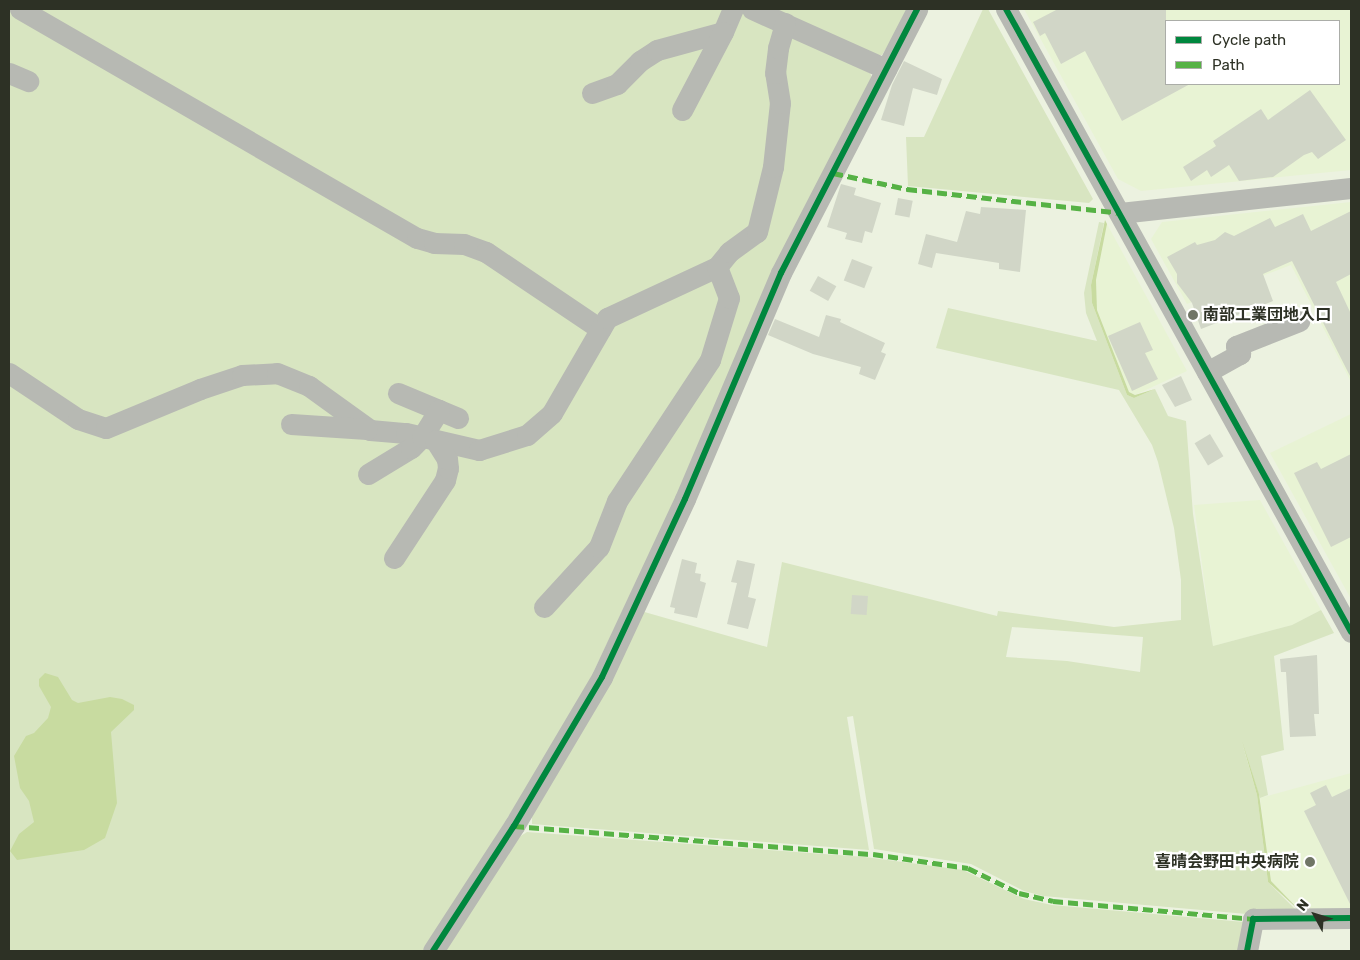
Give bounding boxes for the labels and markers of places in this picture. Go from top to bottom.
place label: 南部工業団地入口 [1203,305,1331,325]
marker: 南部工業団地入口 [1187,309,1199,321]
place label: 喜晴会野田中央病院 [1155,852,1299,872]
marker: 喜晴会野田中央病院 [1303,855,1317,869]

